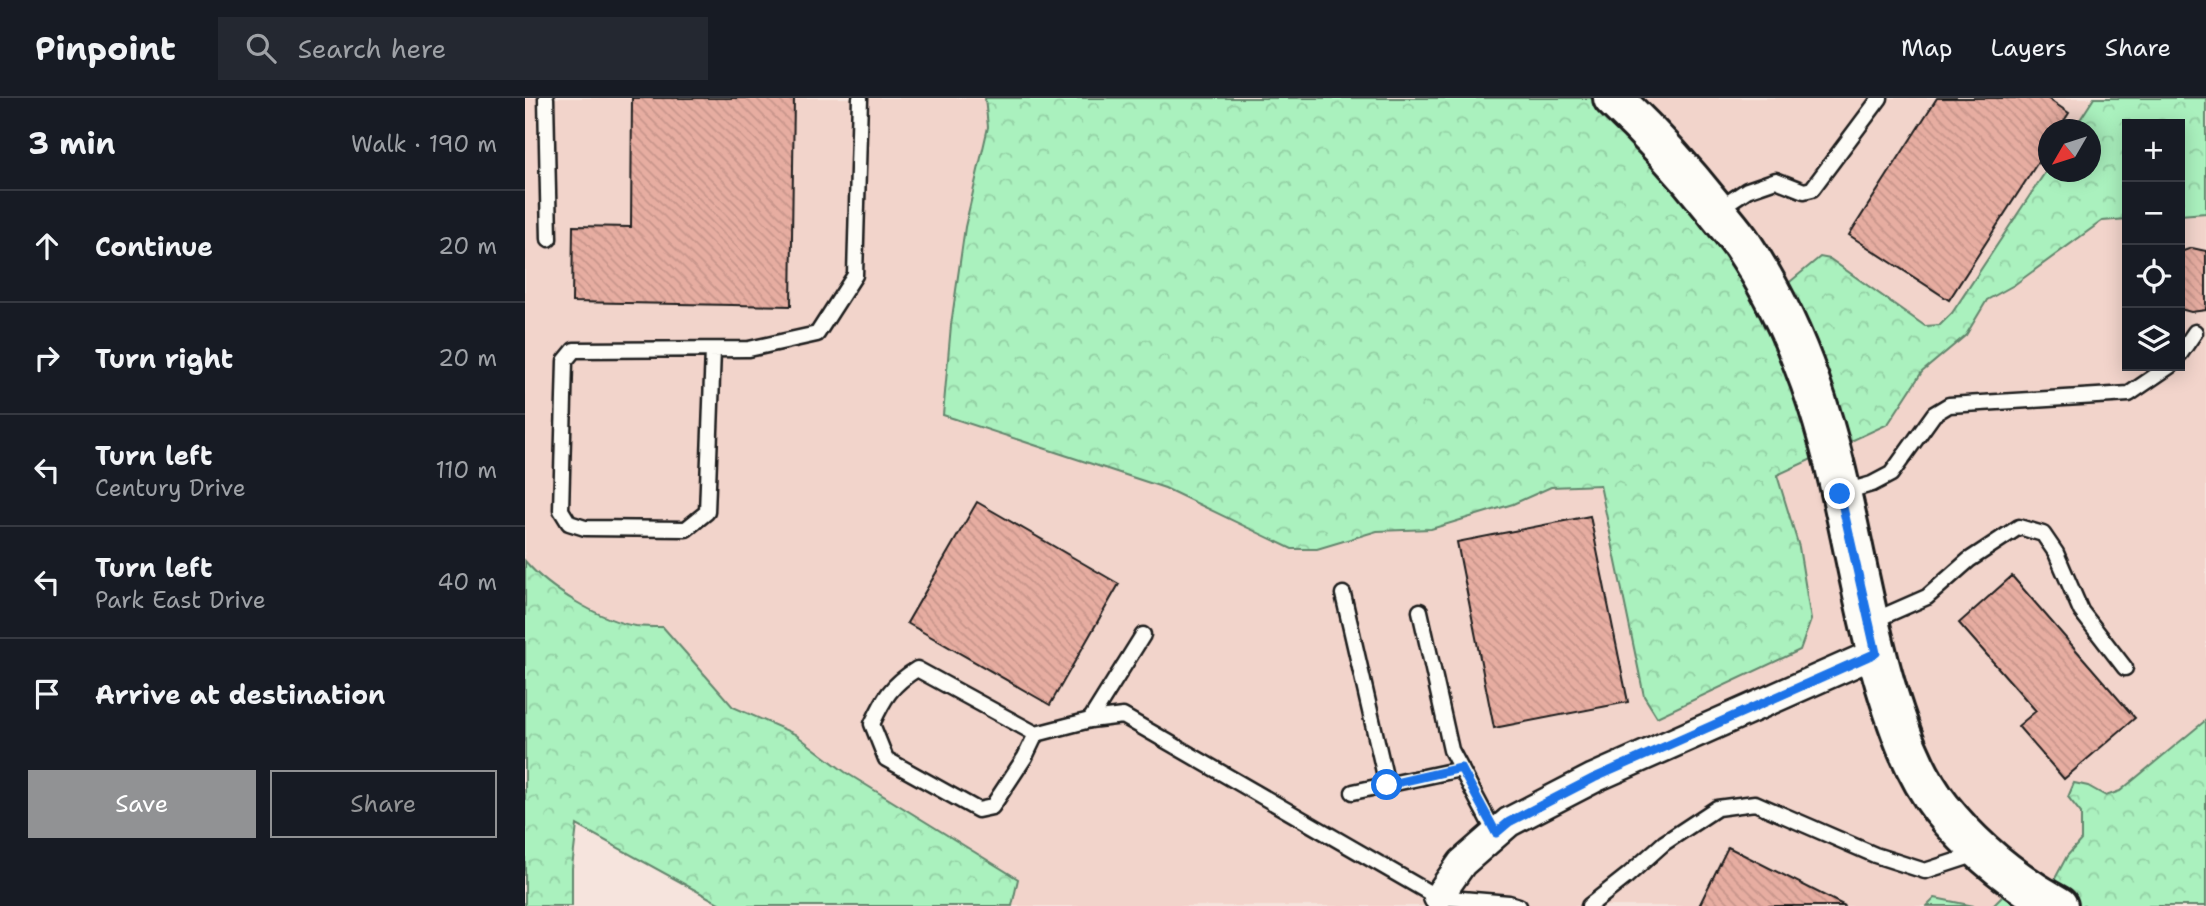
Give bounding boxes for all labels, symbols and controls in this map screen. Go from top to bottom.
search box [218,17,708,80]
text: Pinpoint [35,26,176,71]
icon: search [242,29,280,67]
text: Search here [298,31,446,66]
text: Map [1901,32,1952,64]
text: Layers [1990,32,2067,64]
text: Share [2105,32,2171,64]
north arrow [2038,119,2101,182]
map controls [2122,119,2185,371]
button: + [2122,119,2185,182]
text: 3 min [28,123,115,164]
text: Walk · 190 m [351,129,497,159]
button: − [2122,182,2185,245]
icon: ahead [28,227,66,265]
text: Continue [95,229,213,264]
text: 20 m [438,231,497,261]
button: locate [2122,245,2185,308]
button: layers [2122,308,2185,371]
icon: right [28,339,66,377]
text: Turn right [95,341,233,376]
text: 20 m [438,343,497,373]
text: Turn left [95,438,212,473]
icon: left [28,451,66,489]
text: 110 m [435,455,497,485]
text: Century Drive [95,473,246,503]
route end [1824,478,1855,509]
text: Turn left [95,550,212,585]
icon: left [28,563,66,601]
text: 40 m [437,567,497,597]
text: Park East Drive [95,585,266,615]
icon: arrive [28,675,66,713]
text: Arrive at destination [95,677,385,712]
route start [1371,769,1402,800]
button: Save [28,770,256,838]
button: Share [270,770,497,838]

